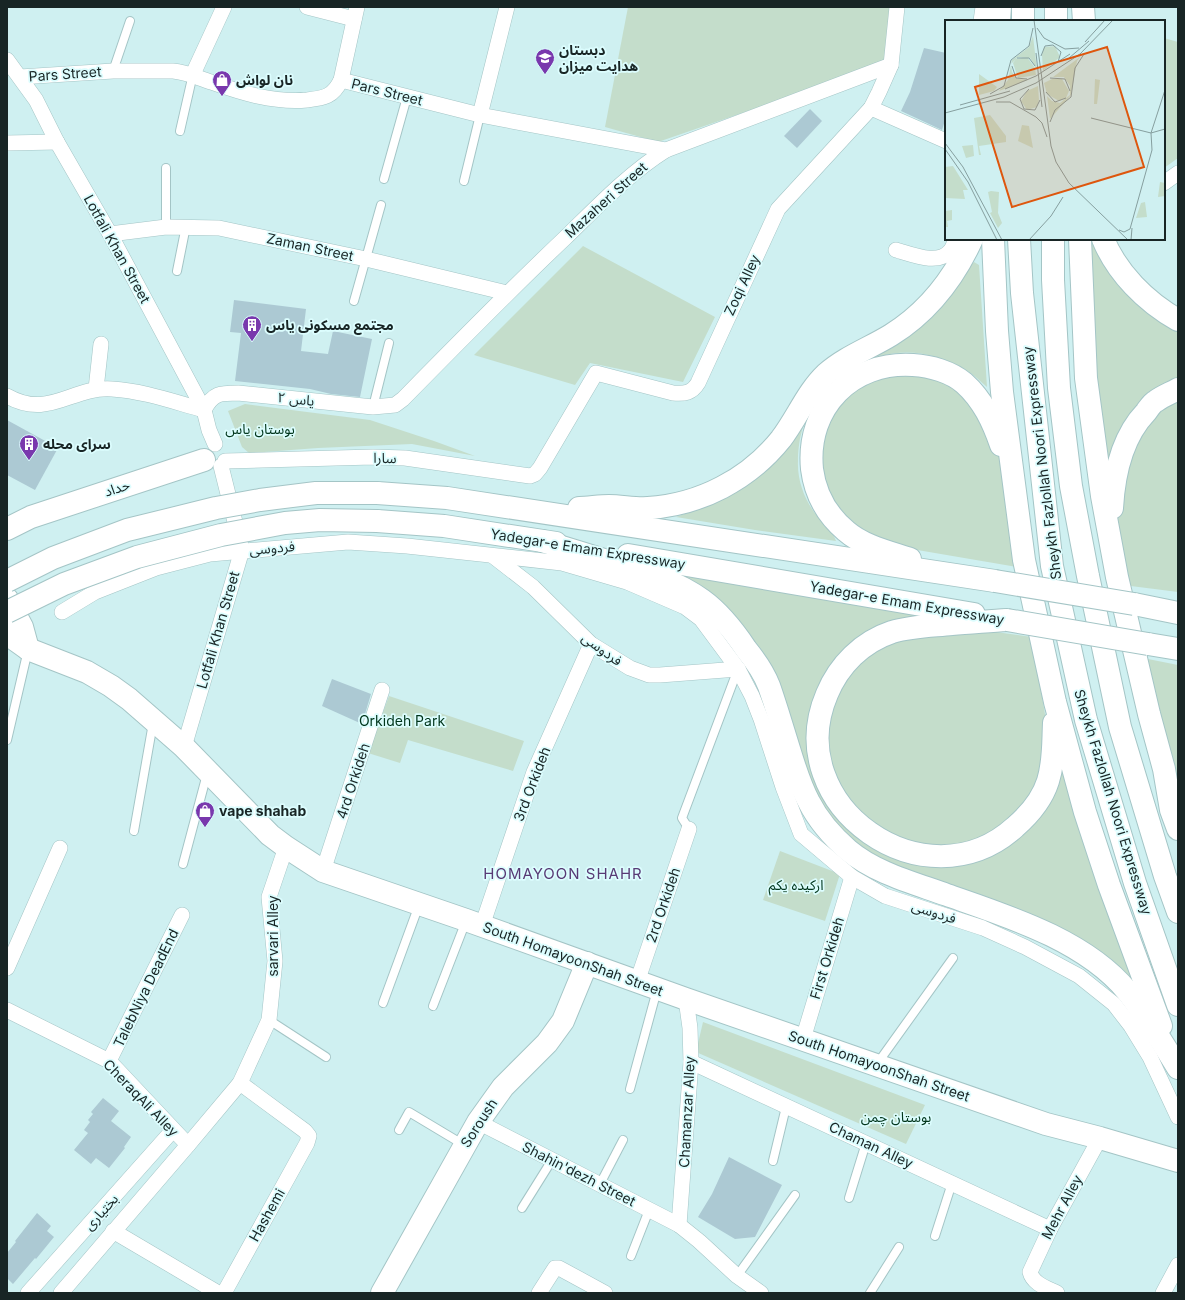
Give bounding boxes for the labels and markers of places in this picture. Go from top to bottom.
place label: دبستان هدایت میزان [559,41,638,75]
school or university icon: دبستان هدایت میزان [534,47,556,75]
shop icon: نان لواش [211,69,233,97]
place label: نان لواش [236,71,293,88]
building icon: مجتمع مسکونی یاس [241,314,263,342]
place label: مجتمع مسکونی یاس [266,316,394,335]
building icon: سرای محله [18,433,40,461]
place label: سرای محله [43,435,111,453]
shop icon: vape shahab [194,800,216,828]
place label: vape shahab [219,802,306,819]

